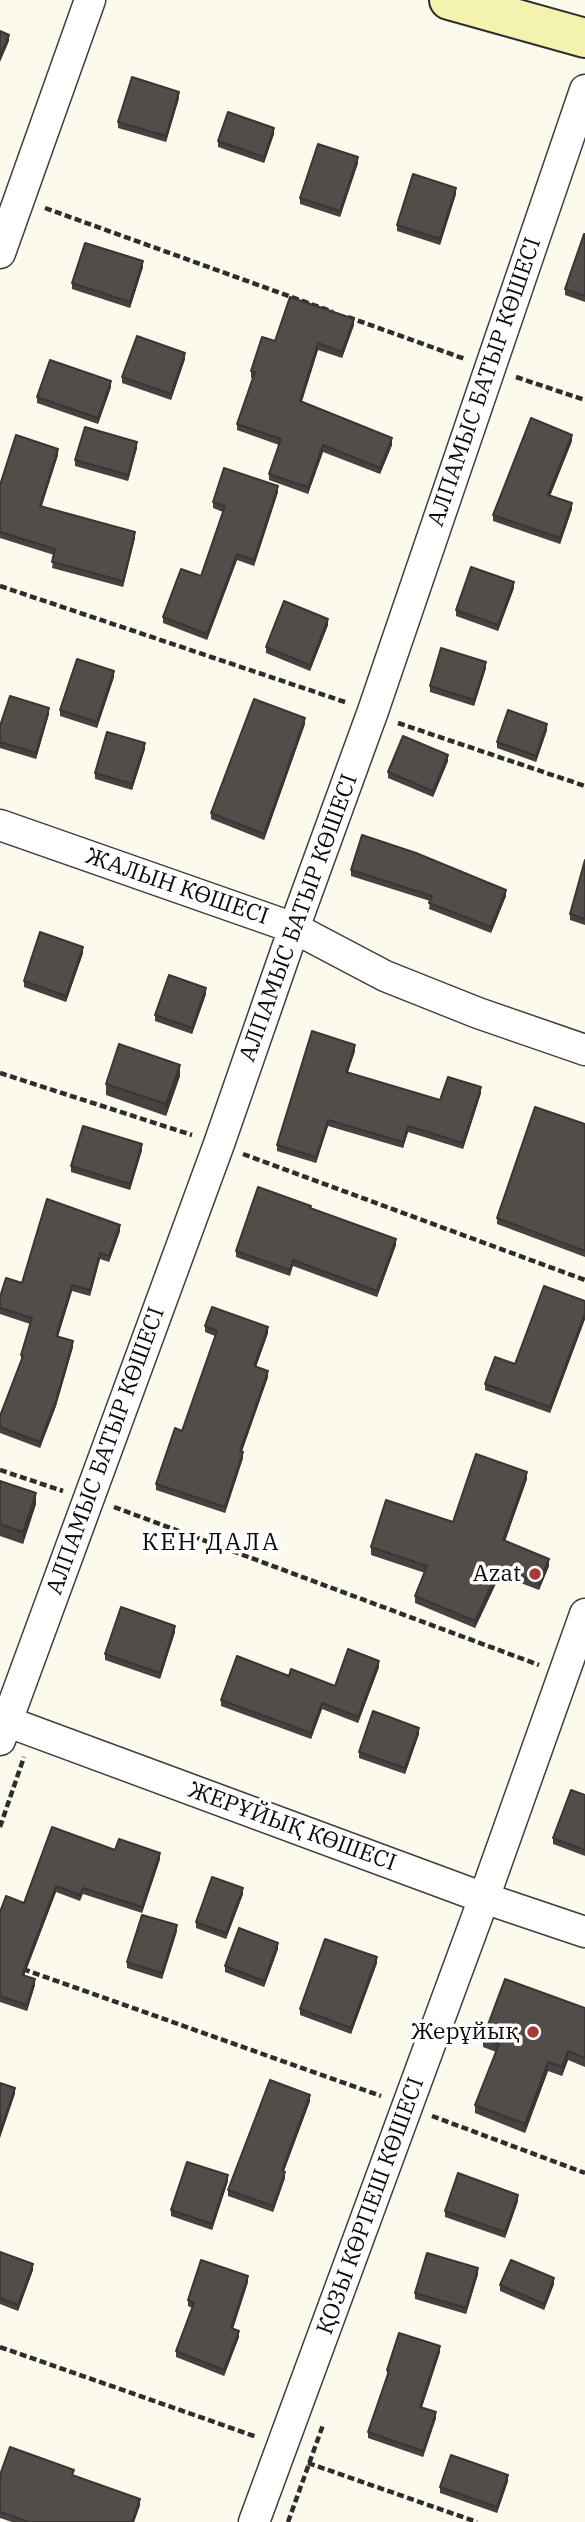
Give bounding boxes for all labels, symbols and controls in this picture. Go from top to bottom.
street label: АЛПАМЫС БАТЫР КӨШЕСІ [423,234,547,530]
street label: АЛПАМЫС БАТЫР КӨШЕСІ [234,771,364,1065]
street label: ЖАЛЫН КӨШЕСІ [82,843,272,931]
street label: АЛПАМЫС БАТЫР КӨШЕСІ [41,1304,171,1598]
district label: КЕН ДАЛА [143,1529,279,1557]
place label: Azat [473,1560,521,1588]
marker: Azat [527,1566,543,1582]
street label: ЖЕРҰЙЫҚ КӨШЕСІ [184,1777,400,1877]
place label: Жерұйық [411,2018,519,2046]
marker: Жерұйық [525,2024,541,2040]
street label: ҚОЗЫ КӨРПЕШ КӨШЕСІ [312,2074,430,2338]

